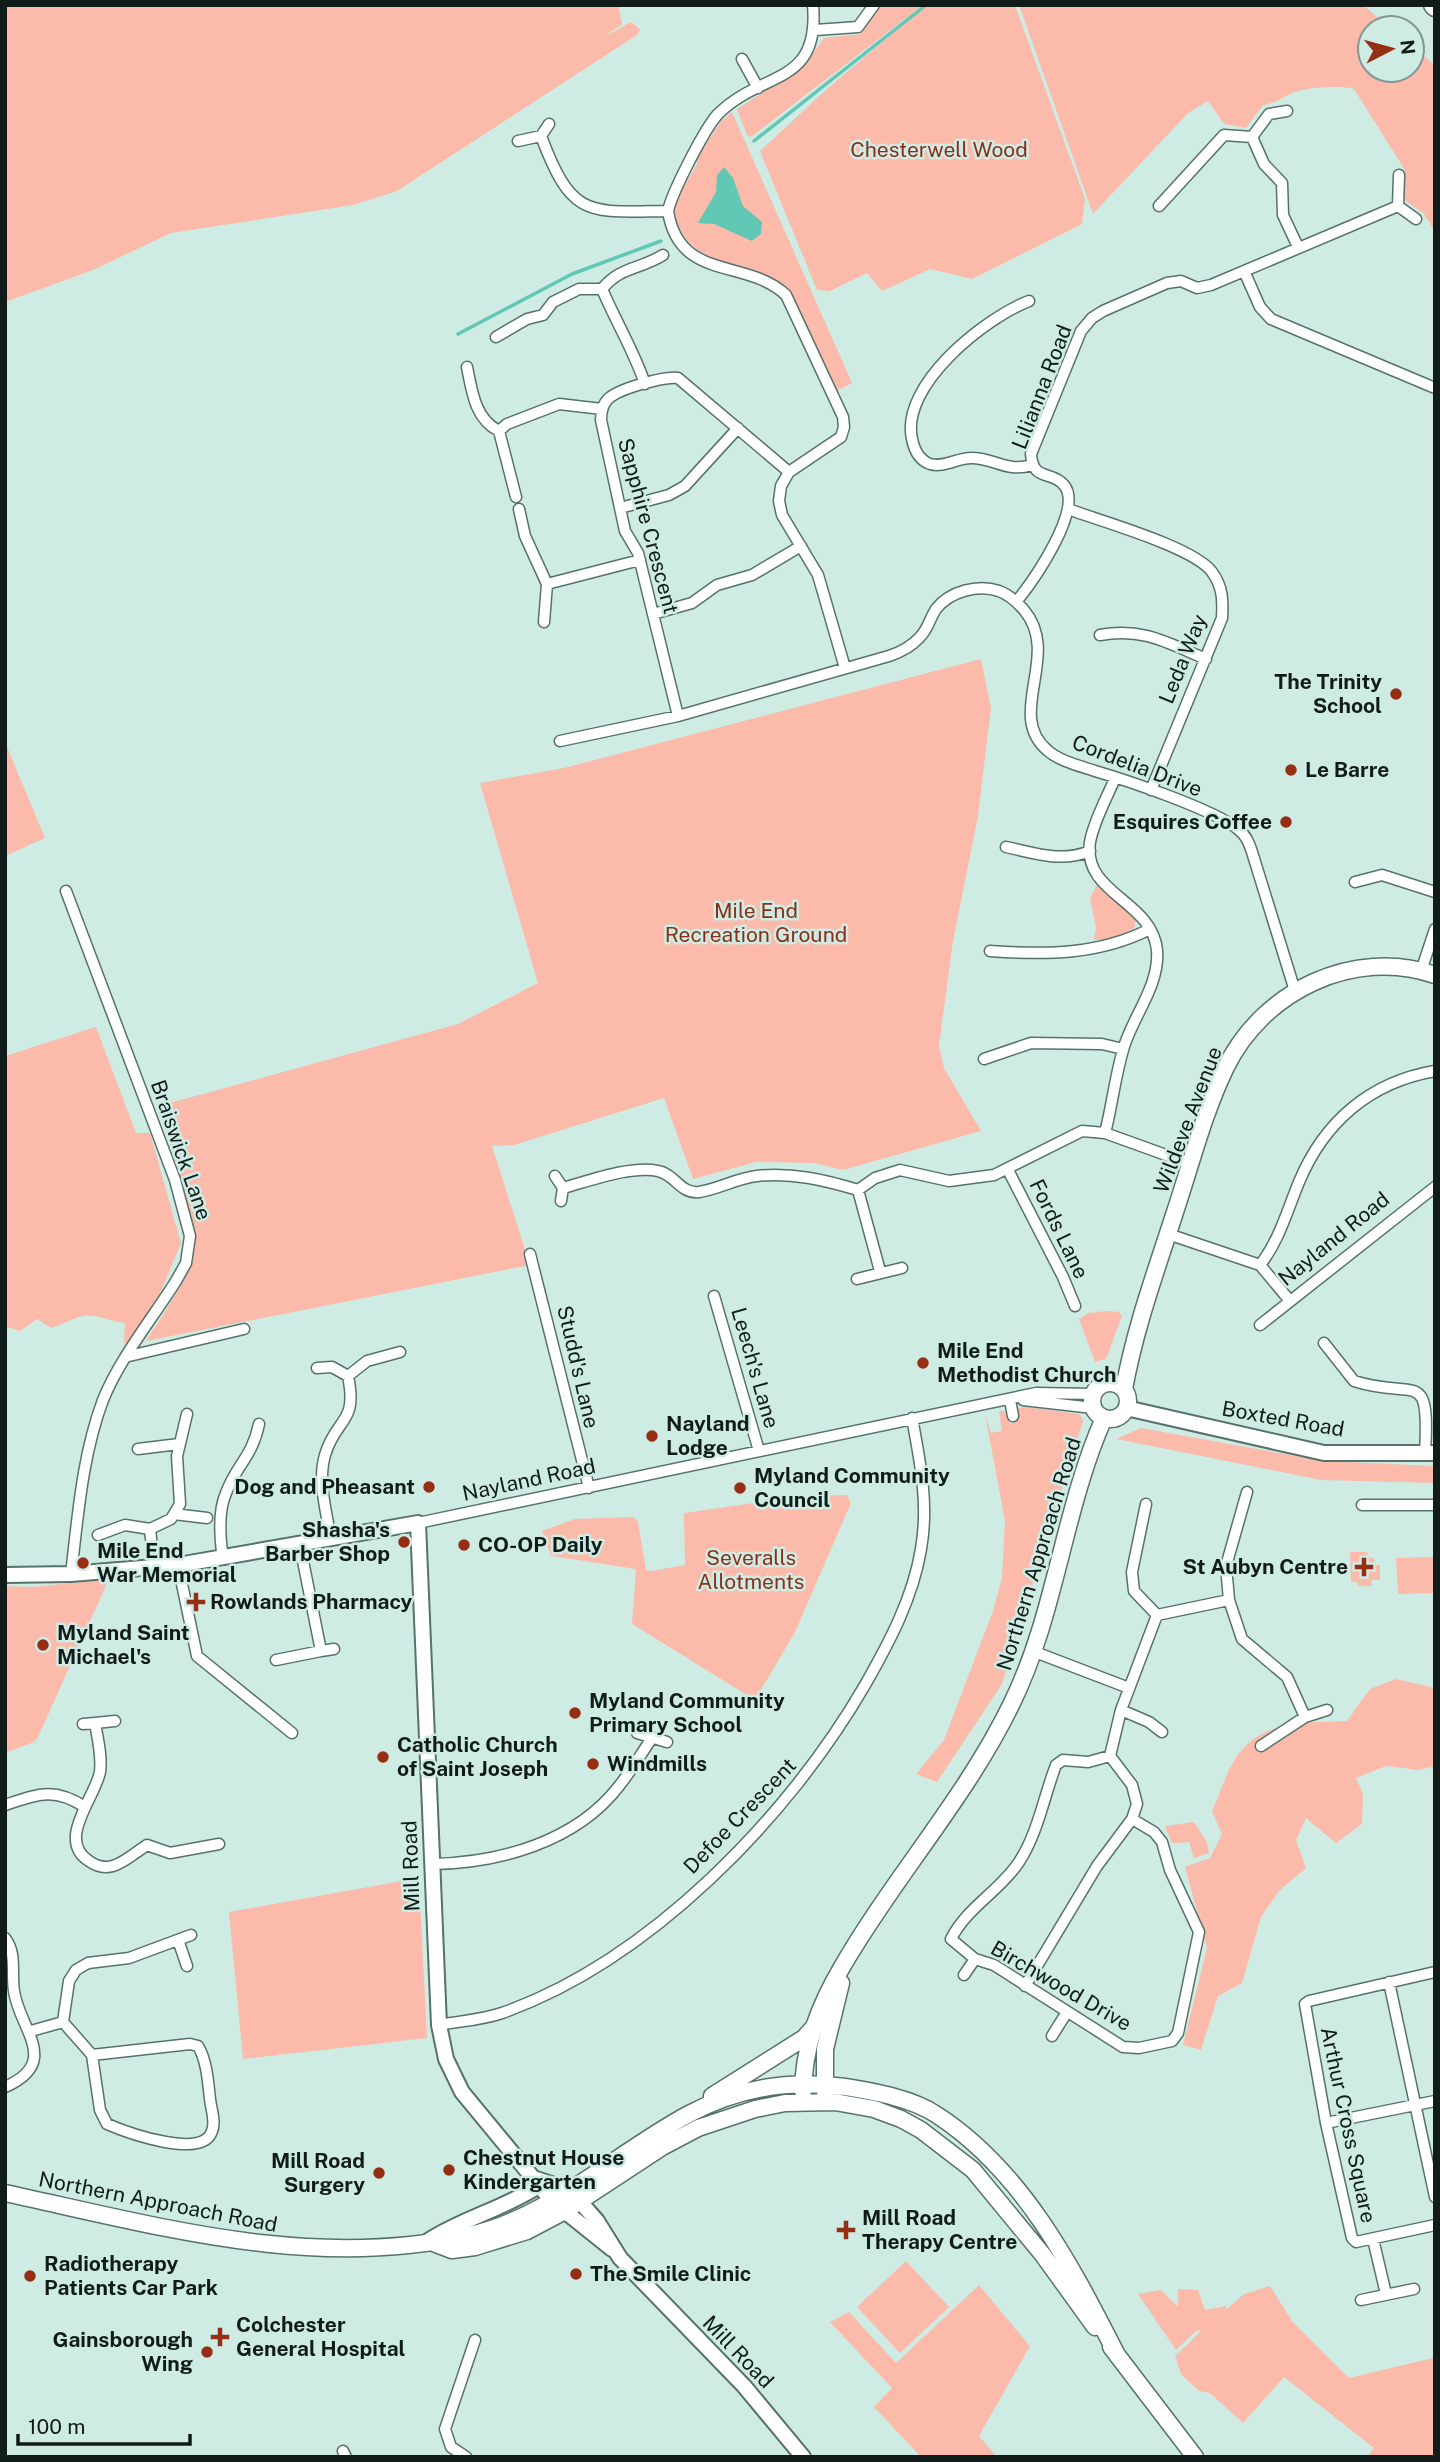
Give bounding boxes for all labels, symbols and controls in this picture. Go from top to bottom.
north arrow [1356,14,1426,84]
text: N [1396,39,1420,56]
park label: Chesterwell Wood [850,137,1028,162]
street label: Lilianna Road [1006,321,1077,453]
street label: Sapphire Crescent [613,435,684,617]
street label: Leda Way [1153,611,1212,707]
place label: The Trinity School [1274,669,1382,718]
marker: The Trinity School [1388,686,1404,702]
street label: Cordelia Drive [1069,729,1206,802]
place label: Le Barre [1305,757,1389,782]
marker: Le Barre [1283,762,1299,778]
place label: Esquires Coffee [1113,809,1272,834]
marker: Esquires Coffee [1278,814,1294,830]
park label: Mile End Recreation Ground [665,898,847,947]
street label: Wildeve Avenue [1148,1043,1227,1197]
street label: Braiswick Lane [146,1077,217,1223]
street label: Fords Lane [1025,1175,1094,1283]
street label: Nayland Road [1273,1186,1394,1291]
street label: Studd's Lane [552,1303,605,1431]
street label: Leech's Lane [726,1305,785,1431]
place label: Mile End Methodist Church [937,1338,1117,1387]
marker: Mile End Methodist Church [915,1355,931,1371]
street label: Boxted Road [1220,1395,1346,1442]
place label: Nayland Lodge [666,1411,750,1460]
marker: Nayland Lodge [644,1428,660,1444]
street label: Northern Approach Road [991,1434,1086,1674]
street label: Nayland Road [460,1453,598,1506]
place label: Myland Community Council [754,1463,950,1512]
place label: Dog and Pheasant [234,1474,415,1499]
marker: Dog and Pheasant [421,1479,437,1495]
marker: Myland Community Council [732,1480,748,1496]
place label: Shasha's Barber Shop [265,1517,390,1566]
place label: CO-OP Daily [478,1532,603,1557]
marker: Shasha's Barber Shop [396,1534,412,1550]
marker: CO-OP Daily [456,1537,472,1553]
place label: Mile End War Memorial [97,1538,237,1587]
park label: Severalls Allotments [698,1545,804,1594]
place label: St Aubyn Centre [1182,1554,1348,1579]
marker: Mile End War Memorial [75,1555,91,1571]
marker: St Aubyn Centre [1354,1557,1374,1577]
place label: Rowlands Pharmacy [210,1589,413,1614]
marker: Rowlands Pharmacy [188,1594,204,1610]
place label: Myland Saint Michael's [57,1620,190,1669]
marker: Myland Saint Michael's [35,1637,51,1653]
place label: Myland Community Primary School [589,1688,785,1737]
marker: Myland Community Primary School [567,1705,583,1721]
place label: Catholic Church of Saint Joseph [397,1732,558,1781]
marker: Catholic Church of Saint Joseph [375,1749,391,1765]
place label: Windmills [607,1751,707,1776]
street label: Defoe Crescent [678,1753,801,1879]
marker: Windmills [585,1756,601,1772]
street label: Mill Road [396,1820,425,1912]
street label: Birchwood Drive [986,1935,1136,2036]
street label: Arthur Cross Square [1316,2025,1381,2225]
place label: Chestnut House Kindergarten [463,2145,624,2194]
place label: Mill Road Surgery [271,2148,365,2197]
marker: Chestnut House Kindergarten [441,2162,457,2178]
marker: Mill Road Surgery [371,2165,387,2181]
street label: Northern Approach Road [37,2166,280,2237]
place label: Mill Road Therapy Centre [862,2205,1017,2254]
marker: Mill Road Therapy Centre [836,2220,856,2240]
place label: Radiotherapy Patients Car Park [44,2251,218,2300]
place label: The Smile Clinic [590,2261,751,2286]
marker: The Smile Clinic [568,2266,584,2282]
marker: Radiotherapy Patients Car Park [22,2268,38,2284]
street label: Mill Road [698,2310,779,2393]
place label: Colchester General Hospital [236,2312,406,2361]
place label: Gainsborough Wing [53,2327,193,2376]
marker: Colchester General Hospital [210,2327,230,2347]
marker: Gainsborough Wing [199,2344,215,2360]
scale bar [18,2402,189,2446]
text: 100 m [28,2414,85,2439]

